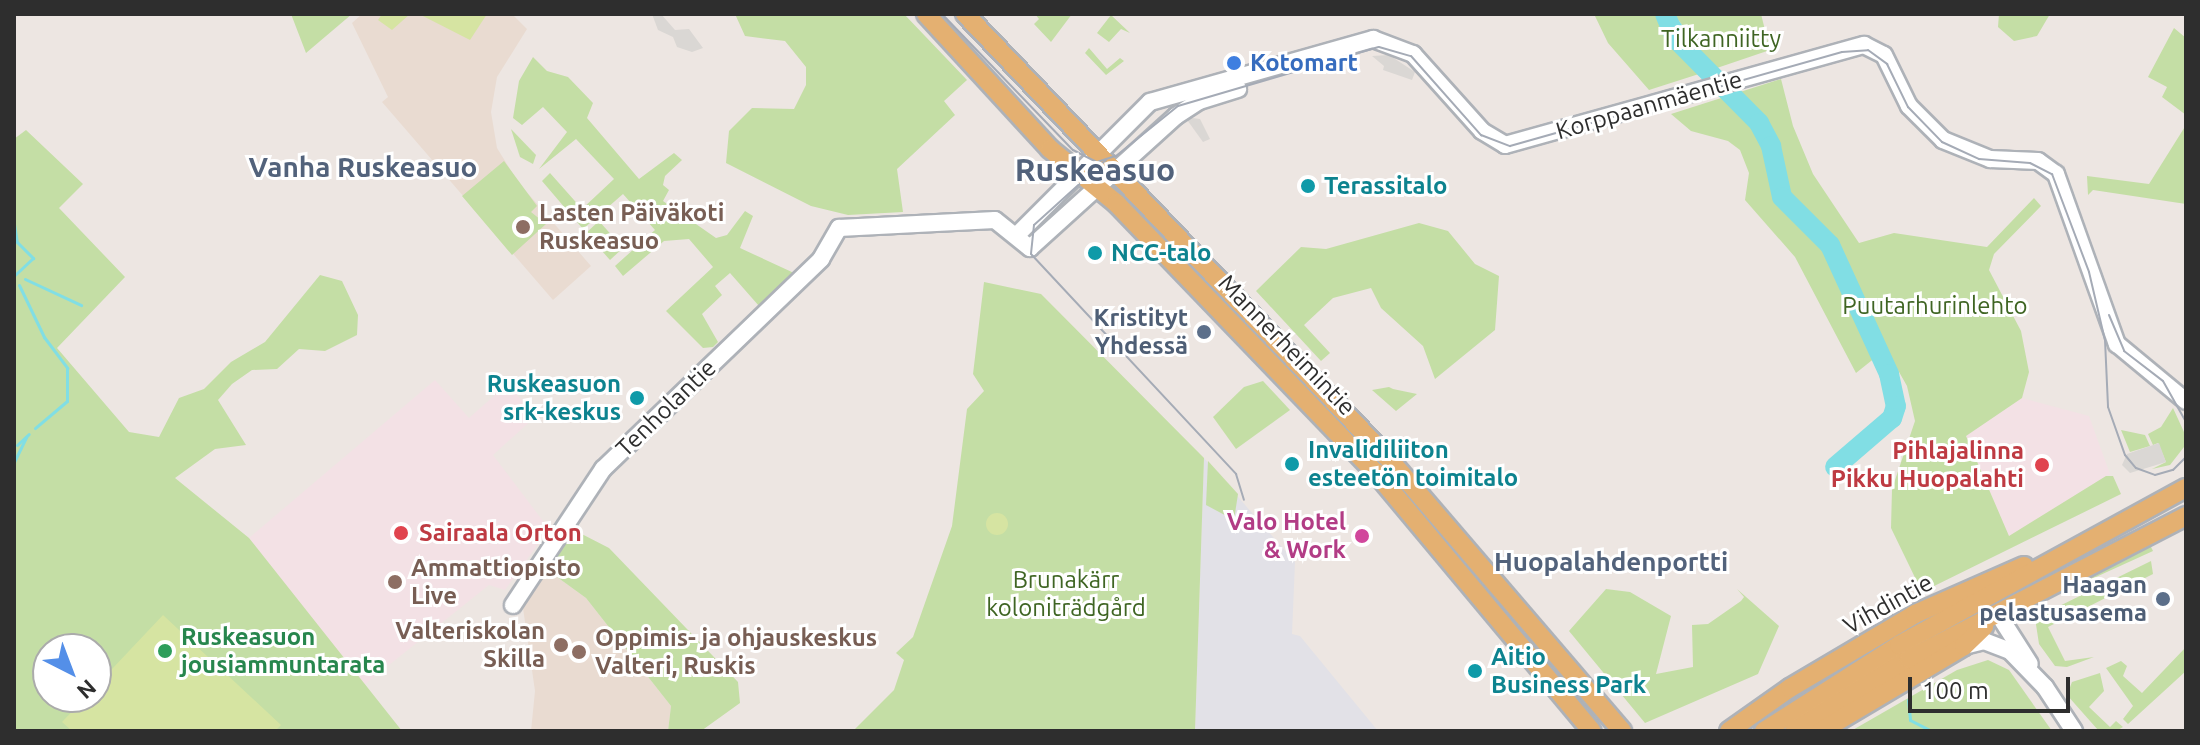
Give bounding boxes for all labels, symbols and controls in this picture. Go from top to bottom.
park label: Tilkanniitty [1661,25,1781,53]
place label: Kotomart [1250,49,1358,77]
marker: Kotomart [1225,54,1243,72]
street label: Korppaanmäentie [1553,65,1745,145]
district label: Vanha Ruskeasuo [249,150,477,184]
district label: Ruskeasuo [1015,150,1175,188]
place label: Terassitalo [1324,172,1447,200]
marker: Terassitalo [1299,177,1317,195]
place label: Lasten Päiväkoti Ruskeasuo [539,199,724,255]
marker: Lasten Päiväkoti Ruskeasuo [514,218,532,236]
place label: NCC-talo [1111,239,1211,267]
marker: NCC-talo [1086,244,1104,262]
street label: Mannerheimintie [1213,269,1361,421]
park label: Puutarhurinlehto [1842,292,2028,320]
place label: Kristityt Yhdessä [1094,304,1188,360]
marker: Kristityt Yhdessä [1195,323,1213,341]
street label: Tenholantie [610,353,722,463]
place label: Ruskeasuon srk-keskus [487,370,621,426]
marker: Ruskeasuon srk-keskus [628,389,646,407]
place label: Invalidiliiton esteetön toimitalo [1308,436,1518,492]
place label: Pihlajalinna Pikku Huopalahti [1831,437,2024,493]
marker: Pihlajalinna Pikku Huopalahti [2031,454,2053,476]
marker: Invalidiliiton esteetön toimitalo [1283,455,1301,473]
place label: Valo Hotel & Work [1227,508,1346,564]
place label: Sairaala Orton [419,519,582,547]
marker: Sairaala Orton [390,522,412,544]
marker: Valo Hotel & Work [1353,527,1371,545]
district label: Huopalahdenportti [1494,546,1728,578]
place label: Ammattiopisto Live [411,554,581,610]
park label: Brunakärr koloniträdgård [986,566,1146,622]
street label: Vihdintie [1838,568,1938,640]
place label: Haagan pelastusasema [1979,571,2147,627]
marker: Ammattiopisto Live [386,573,404,591]
marker: Haagan pelastusasema [2154,590,2172,608]
place label: Valteriskolan Skilla [395,617,545,673]
place label: Ruskeasuon jousiammuntarata [181,623,385,679]
place label: Oppimis- ja ohjauskeskus Valteri, Ruskis [595,624,877,680]
north arrow [32,633,112,713]
marker: Valteriskolan Skilla [552,636,570,654]
marker: Ruskeasuon jousiammuntarata [156,642,174,660]
marker: Oppimis- ja ohjauskeskus Valteri, Ruskis [570,643,588,661]
place label: Aitio Business Park [1491,643,1646,699]
scale bar [1912,661,2074,711]
marker: Aitio Business Park [1466,662,1484,680]
text: N [73,675,102,704]
text: 100 m [1922,677,1989,704]

